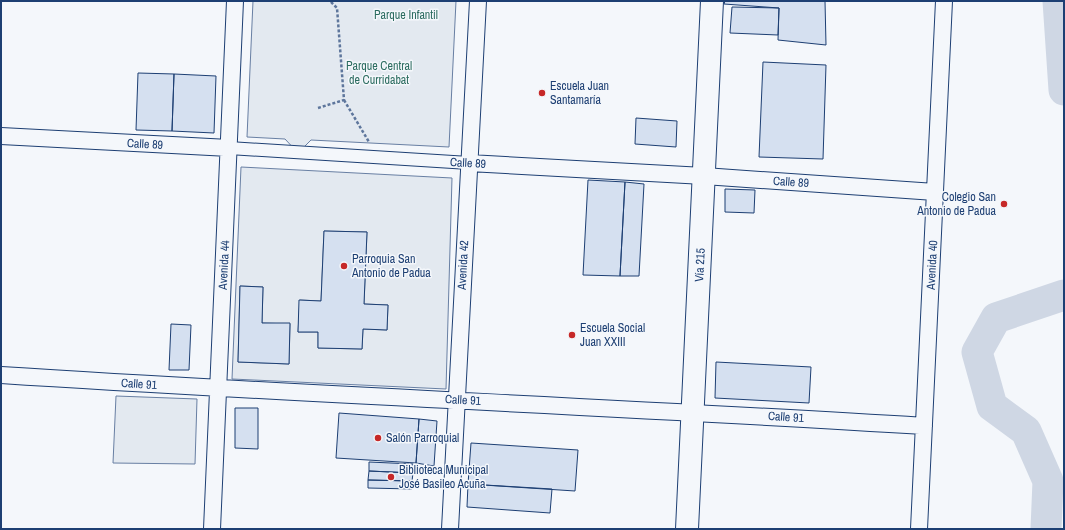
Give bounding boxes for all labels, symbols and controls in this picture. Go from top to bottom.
park label: Parque Infantil [374,7,438,23]
park label: Parque Central de Curridabat [346,58,412,88]
place label: Escuela Juan Santamaría [550,78,609,108]
marker: Escuela Juan Santamaría [537,88,547,98]
street label: Calle 89 [127,135,163,153]
street label: Calle 89 [450,154,486,172]
street label: Calle 89 [772,173,810,191]
place label: Colegio San Antonio de Padua [916,189,997,219]
marker: Colegio San Antonio de Padua [999,199,1009,209]
street label: Avenida 44 [215,239,233,291]
street label: Avenida 42 [454,240,472,291]
street label: Avenida 40 [923,240,941,291]
street label: Vía 215 [691,247,709,282]
place label: Parroquia San Antonio de Padua [351,251,431,281]
marker: Parroquia San Antonio de Padua [339,261,349,271]
place label: Escuela Social Juan XXIII [580,320,645,350]
marker: Escuela Social Juan XXIII [567,330,577,340]
street label: Calle 91 [120,375,158,393]
street label: Calle 91 [445,391,482,409]
street label: Calle 91 [767,408,805,426]
place label: Salón Parroquial [386,430,459,446]
marker: Salón Parroquial [373,433,383,443]
place label: Biblioteca Municipal José Basileo Acuña [399,462,488,492]
marker: Biblioteca Municipal José Basileo Acuña [386,472,396,482]

